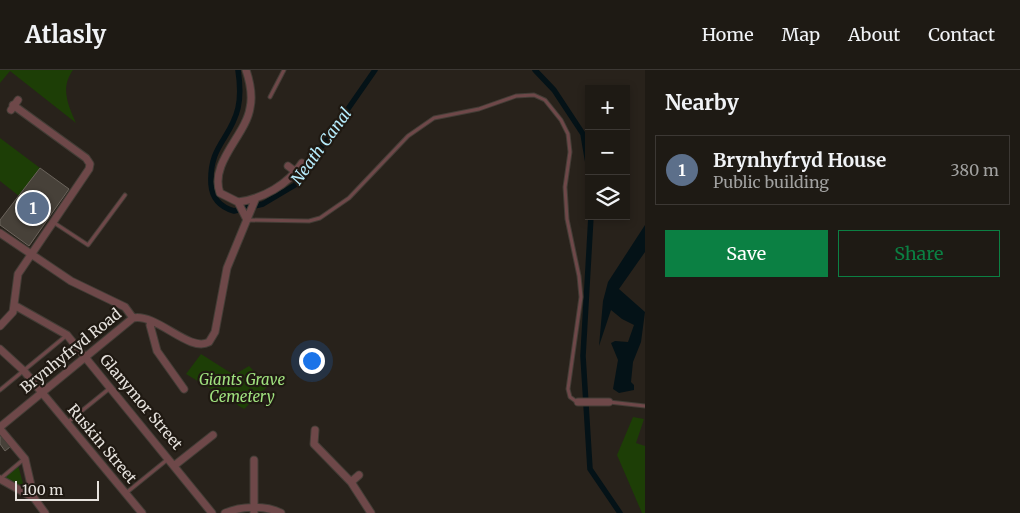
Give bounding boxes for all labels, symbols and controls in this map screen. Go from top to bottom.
text: Atlasly [25,19,106,50]
text: Home [702,23,754,46]
text: Map [782,23,820,46]
text: About [848,23,900,46]
text: Contact [928,23,995,46]
map controls [585,85,630,220]
button: + [585,85,630,130]
text: Nearby [665,89,739,116]
water label: Neath Canal [286,103,356,188]
button: − [585,130,630,175]
text: Brynhyfryd House [713,148,886,172]
text: 1 [678,160,686,180]
text: 380 m [951,160,999,180]
text: Public building [713,172,829,192]
button: layers [585,175,630,220]
pin: 1 [17,189,49,227]
button: Save [665,230,828,277]
button: Share [838,230,1000,277]
street label: Brynhyfryd Road [16,304,125,397]
your location [299,348,325,374]
street label: Glanymor Street [96,350,187,453]
park label: Giants Grave Cemetery [199,370,285,406]
street label: Ruskin Street [64,400,141,487]
scale bar [15,478,99,501]
text: 100 m [22,481,63,499]

